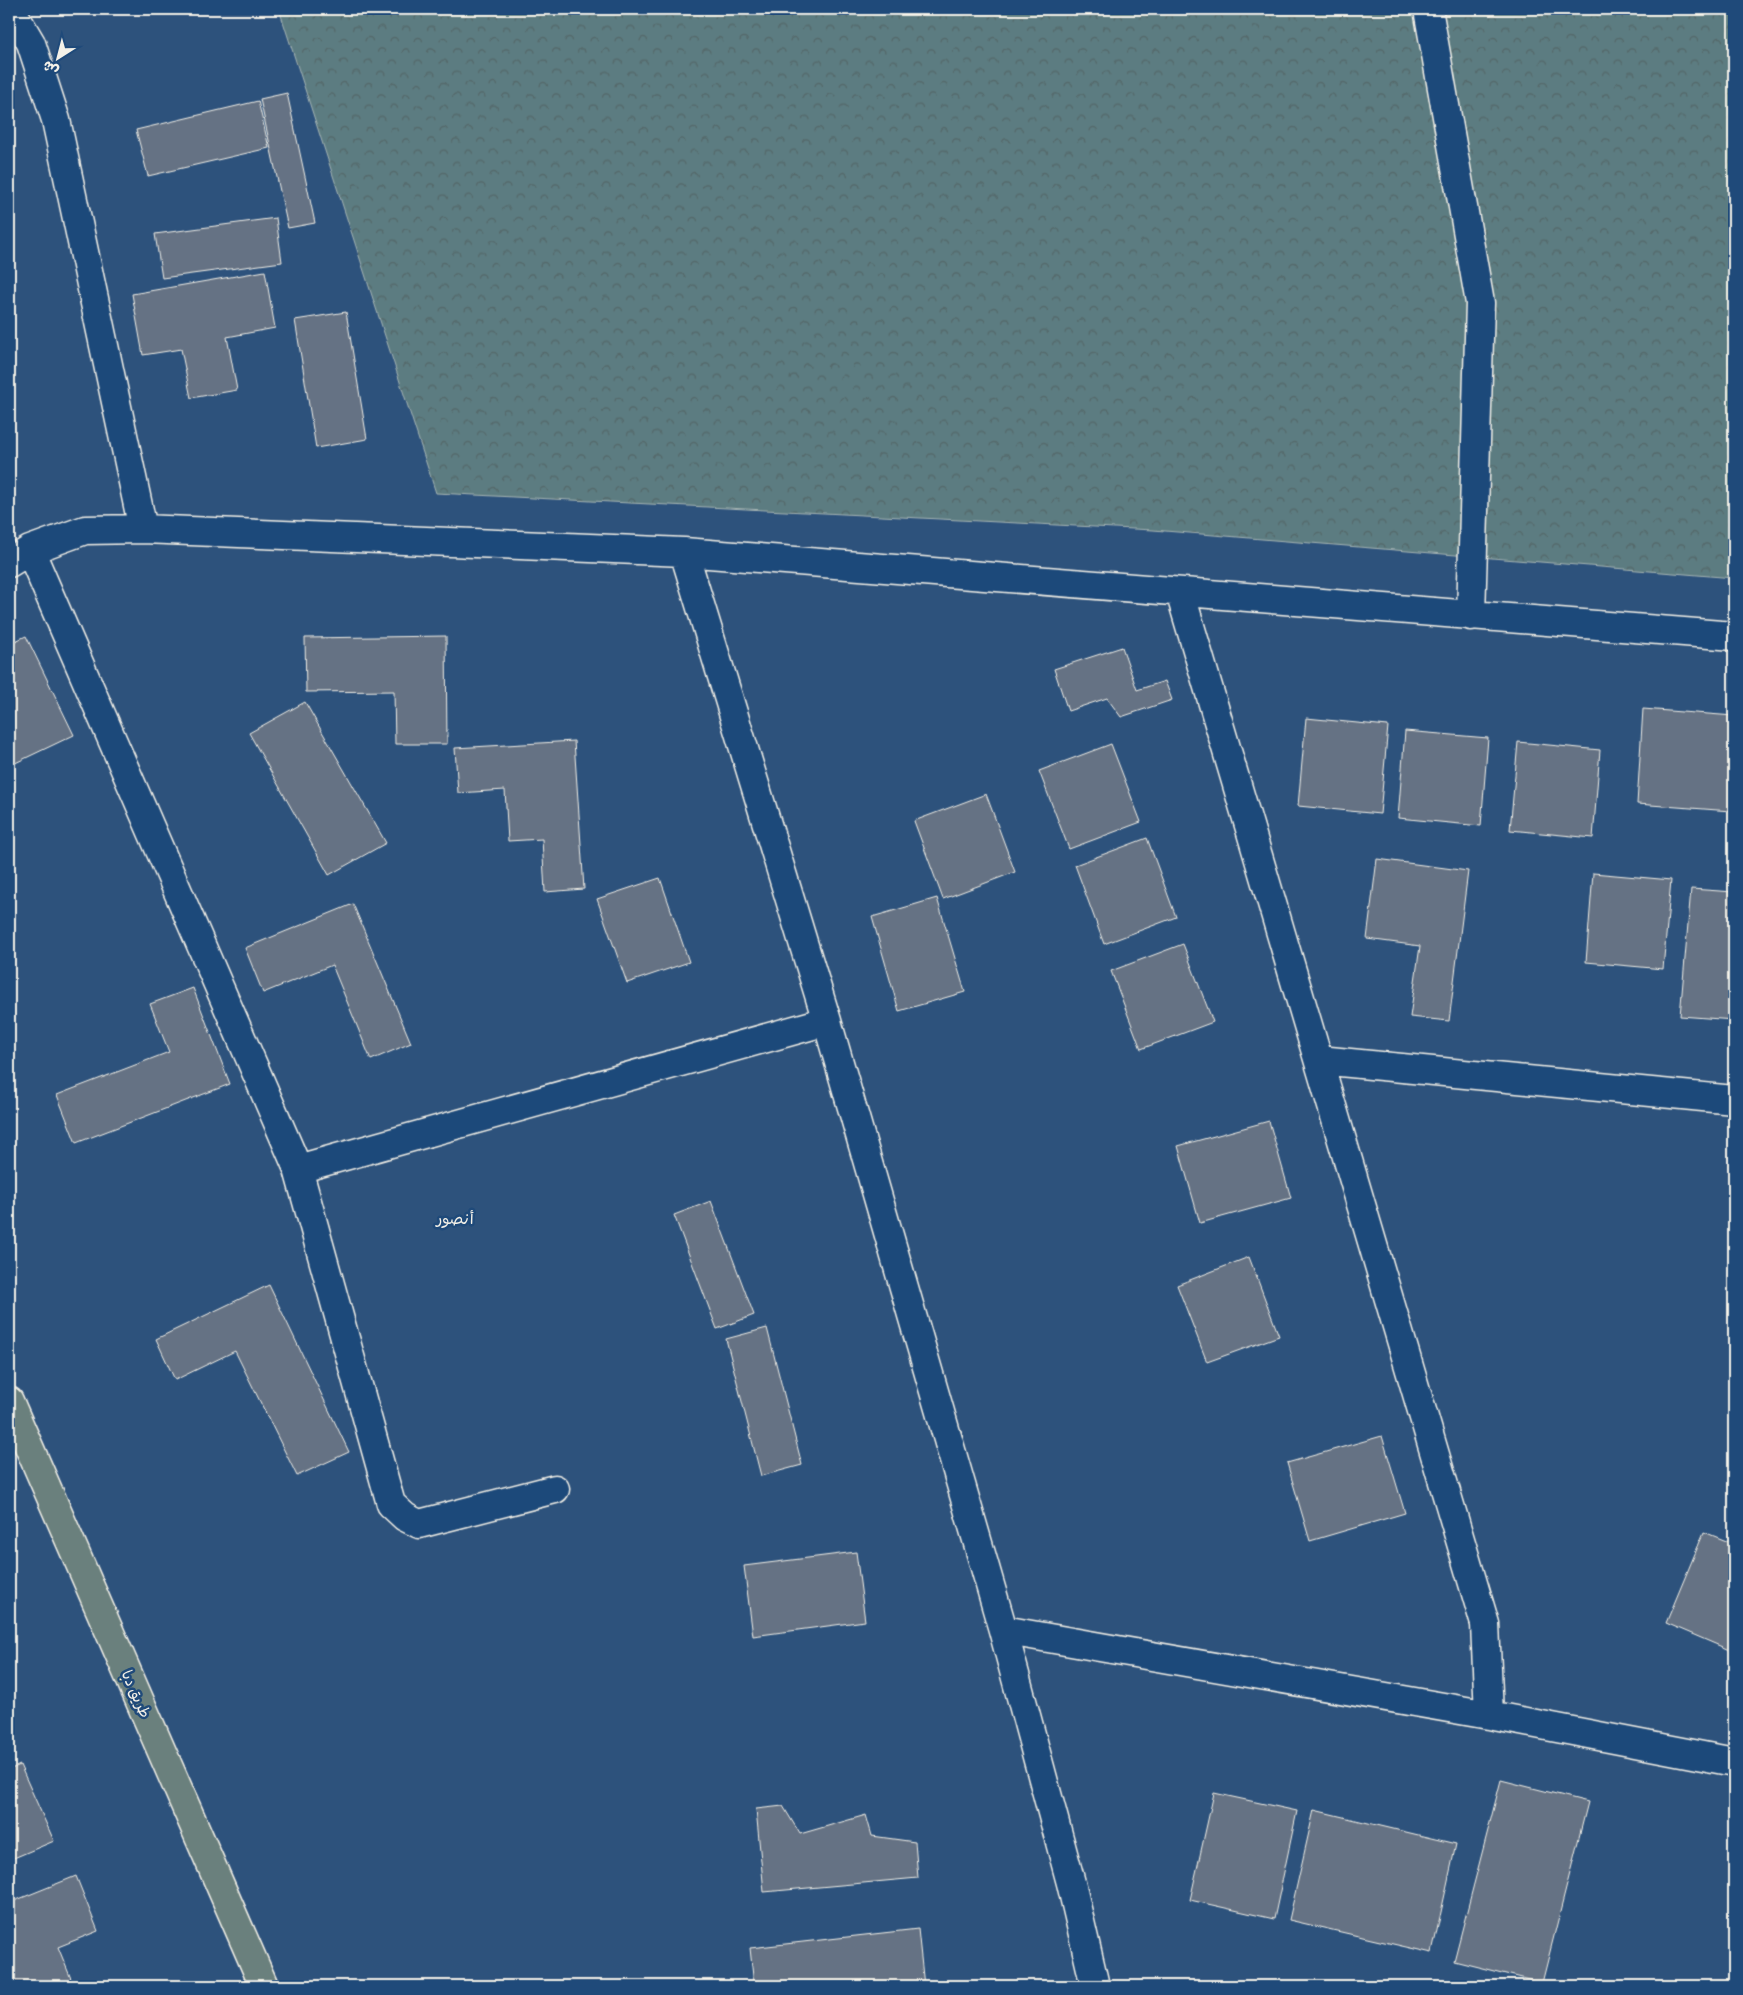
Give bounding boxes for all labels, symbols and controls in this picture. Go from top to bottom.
north arrow [32,32,82,82]
text: ش [39,57,62,80]
district label: أنصور [434,1209,474,1229]
street label: طريق دبا [117,1667,154,1721]

